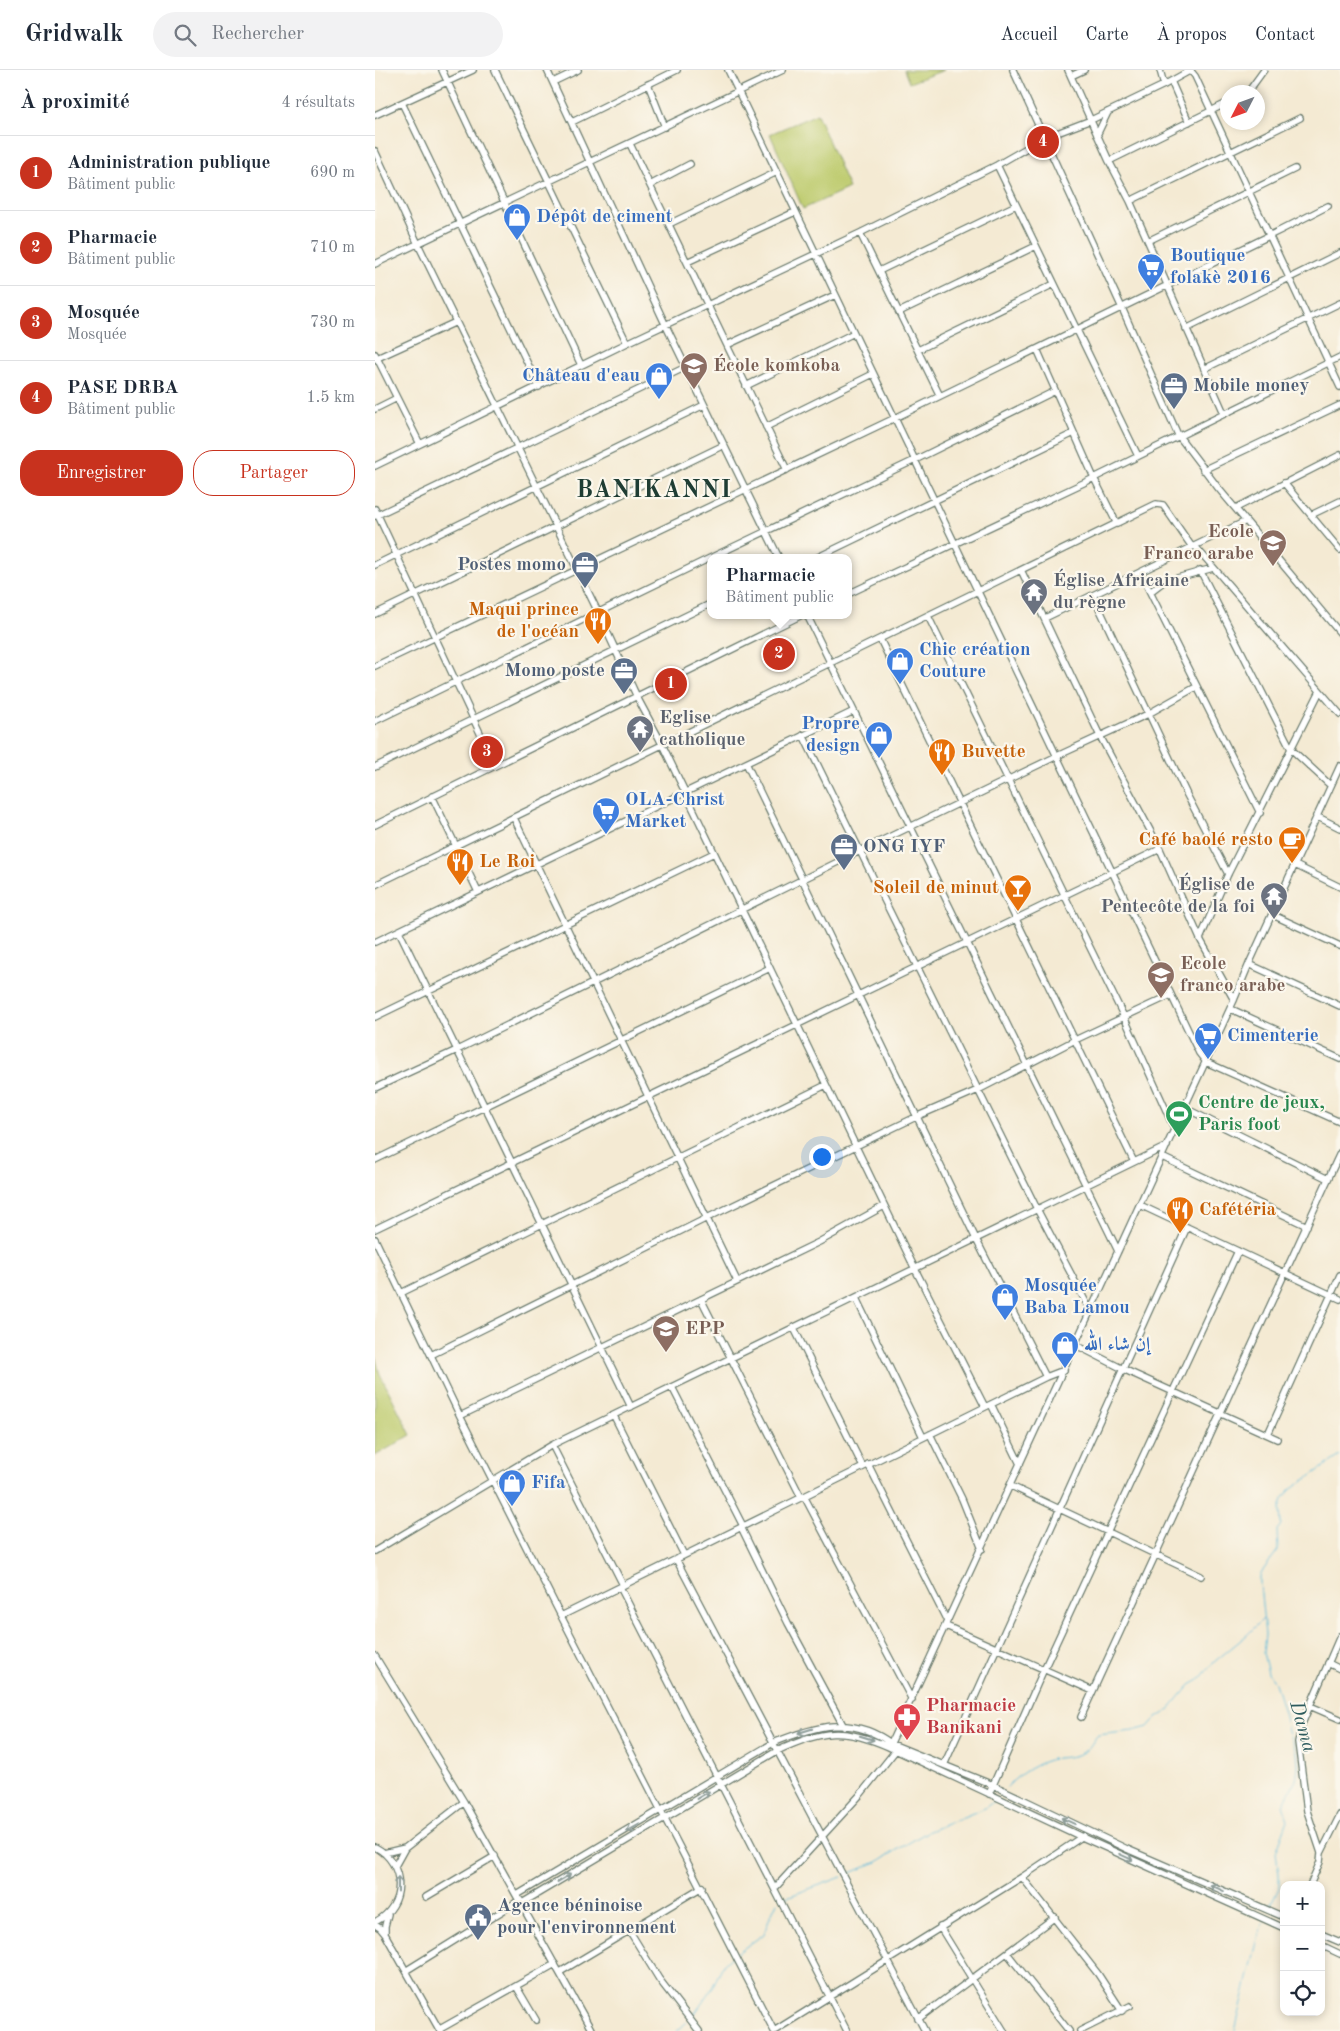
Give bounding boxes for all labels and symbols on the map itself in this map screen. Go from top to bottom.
north arrow [1220,85,1265,130]
pin: 4 [1027,123,1059,161]
shop icon: Dépôt de ciment [502,202,532,241]
place label: Dépôt de ciment [536,208,673,227]
place label: Boutique folakè 2016 [1170,247,1271,288]
supermarket icon: Boutique folakè 2016 [1136,252,1166,291]
school or university icon: École komkoba [679,351,709,390]
place label: École komkoba [713,353,840,376]
shop icon: Château d'eau [644,361,674,400]
place label: Château d'eau [522,367,640,386]
office icon: Mobile money [1159,371,1189,410]
place label: Mobile money [1193,377,1310,396]
district label: BANIKANNI [576,479,732,503]
place label: Ecole Franco arabe [1142,523,1254,564]
school or university icon: Ecole Franco arabe [1258,528,1288,567]
office icon: Postes momo [570,550,600,589]
place label: Postes momo [457,556,566,575]
place label: Église Africaine du règne [1053,568,1189,613]
temple icon: Église Africaine du règne [1019,577,1049,616]
place label: Maqui prince de l'océan [468,601,579,642]
restaurant icon: Maqui prince de l'océan [583,606,613,645]
pin: 2 [763,635,795,673]
place label: Chic création Couture [919,641,1030,682]
shop icon: Chic création Couture [885,646,915,685]
office icon: Momo poste [609,656,639,695]
place label: Momo poste [504,662,605,681]
pin: 1 [655,665,687,703]
place label: Eglise catholique [659,709,746,750]
temple icon: Eglise catholique [625,714,655,753]
place label: Propre design [801,715,860,756]
shop icon: Propre design [864,720,894,759]
pin: 3 [471,733,503,771]
restaurant icon: Buvette [927,737,957,776]
place label: Buvette [961,743,1026,762]
place label: OLA-Christ Market [625,791,725,832]
supermarket icon: OLA-Christ Market [591,796,621,835]
cafe icon: Café baolé resto [1277,825,1307,864]
place label: Café baolé resto [1139,831,1273,850]
office icon: ONG IYF [829,832,859,871]
place label: ONG IYF [863,838,945,857]
restaurant icon: Le Roi [445,847,475,886]
place label: Le Roi [479,853,535,872]
place label: Église de Pentecôte de la foi [1100,872,1255,917]
bar icon: Soleil de minut [1003,873,1033,912]
place label: Soleil de minut [873,879,999,898]
temple icon: Église de Pentecôte de la foi [1259,881,1289,920]
place label: Ecole franco arabe [1180,955,1285,996]
school or university icon: Ecole franco arabe [1146,960,1176,999]
supermarket icon: Cimenterie [1193,1021,1223,1060]
place label: Cimenterie [1227,1027,1319,1046]
place label: Centre de jeux, Paris foot [1198,1094,1325,1135]
sports icon: Centre de jeux, Paris foot [1164,1099,1194,1138]
your location [809,1144,835,1170]
restaurant icon: Cafétéria [1165,1195,1195,1234]
place label: Cafétéria [1199,1201,1277,1220]
place label: Mosquée Baba Lamou [1024,1277,1130,1318]
shop icon: Mosquée Baba Lamou [990,1282,1020,1321]
school or university icon: EPP [651,1314,681,1353]
place label: EPP [685,1320,725,1339]
place label: إن شاء الله [1084,1328,1152,1356]
shop icon: إن شاء الله [1050,1330,1080,1369]
shop icon: Fifa [497,1468,527,1507]
place label: Fifa [531,1474,566,1493]
place label: Pharmacie Banikani [926,1697,1016,1738]
water label: Dama [1285,1698,1319,1755]
pharmacy icon: Pharmacie Banikani [892,1702,922,1741]
one-way arrow [797,1727,813,1737]
one-way arrow [859,1734,874,1743]
one-way arrow [696,1790,710,1800]
one-way arrow [1061,1816,1076,1826]
one-way arrow [626,1823,641,1833]
one-way arrow [1118,1852,1133,1862]
one-way arrow [556,1873,570,1883]
one-way arrow [393,1877,403,1893]
one-way arrow [1210,1882,1225,1892]
place label: Agence béninoise pour l'environnement [497,1897,676,1938]
public building icon: Agence béninoise pour l'environnement [463,1902,493,1941]

